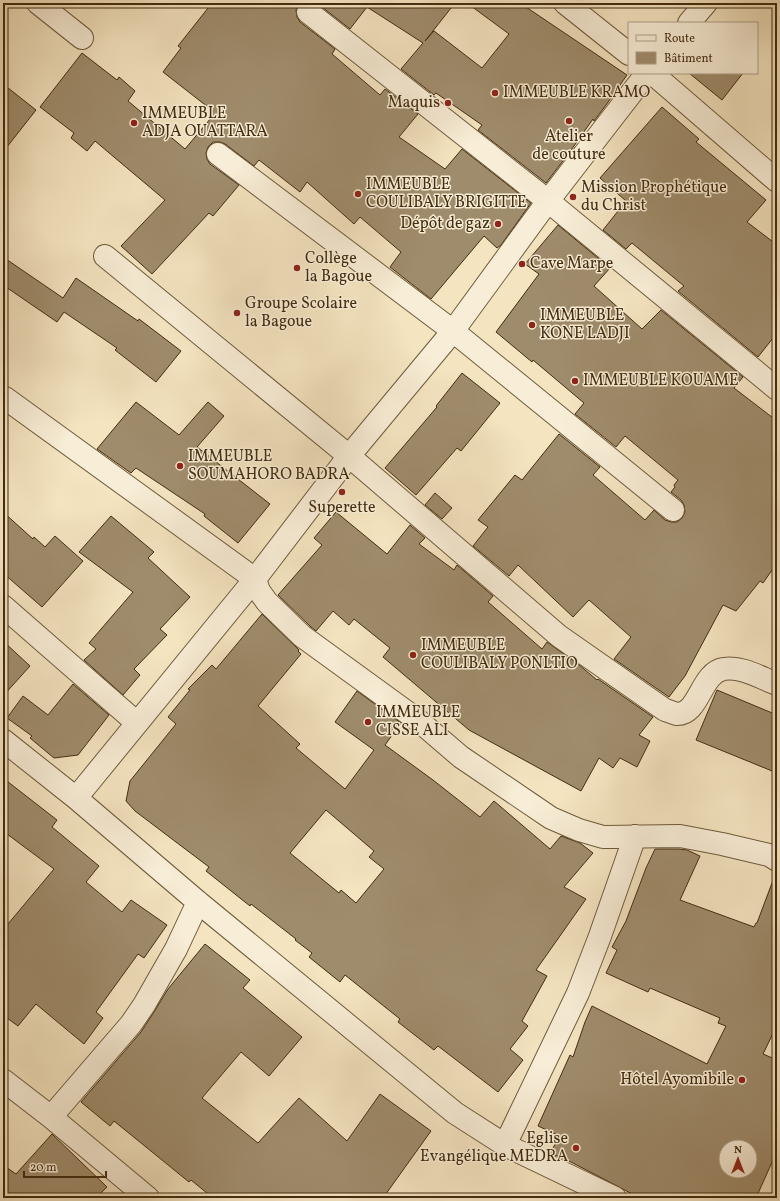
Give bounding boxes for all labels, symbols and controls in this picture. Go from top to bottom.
legend [628,22,758,74]
text: Route [664,31,695,47]
text: Bâtiment [664,51,713,67]
place label: IMMEUBLE KRAMO [503,82,651,104]
marker: IMMEUBLE KRAMO [490,88,500,98]
place label: Maquis [388,92,440,114]
marker: Maquis [443,98,453,108]
place label: IMMEUBLE ADJA OUATTARA [142,103,268,143]
marker: Atelier de couture [564,116,574,126]
marker: IMMEUBLE ADJA OUATTARA [129,118,139,128]
place label: Atelier de couture [532,126,606,166]
place label: IMMEUBLE COULIBALY BRIGITTE [366,174,527,214]
place label: Mission Prophétique du Christ [581,177,727,217]
marker: IMMEUBLE COULIBALY BRIGITTE [353,189,363,199]
marker: Mission Prophétique du Christ [568,192,578,202]
place label: Dépôt de gaz [400,213,490,235]
marker: Dépôt de gaz [493,219,503,229]
place label: Collège la Bagoue [305,248,372,288]
place label: Cave Marpe [530,253,613,275]
marker: Cave Marpe [517,259,527,269]
marker: Collège la Bagoue [292,263,302,273]
place label: Groupe Scolaire la Bagoue [245,293,357,333]
place label: IMMEUBLE KONE LADJI [540,305,630,345]
marker: Groupe Scolaire la Bagoue [232,308,242,318]
marker: IMMEUBLE KONE LADJI [527,320,537,330]
place label: IMMEUBLE KOUAME [583,370,739,392]
marker: IMMEUBLE KOUAME [570,376,580,386]
place label: IMMEUBLE SOUMAHORO BADRA [188,446,350,486]
marker: IMMEUBLE SOUMAHORO BADRA [175,461,185,471]
marker: Superette [337,487,347,497]
place label: Superette [308,497,376,519]
place label: IMMEUBLE COULIBALY PONLTIO [421,635,578,675]
marker: IMMEUBLE COULIBALY PONLTIO [408,650,418,660]
place label: IMMEUBLE CISSE ALI [376,702,460,742]
marker: IMMEUBLE CISSE ALI [363,717,373,727]
place label: Hôtel Ayomibile [620,1069,734,1091]
marker: Hôtel Ayomibile [737,1075,747,1085]
place label: Eglise Evangélique MEDRA [420,1128,568,1168]
north arrow [718,1139,758,1179]
marker: Eglise Evangélique MEDRA [571,1143,581,1153]
text: N [734,1143,742,1158]
scale bar [24,1153,106,1179]
text: 20 m [30,1160,57,1176]

